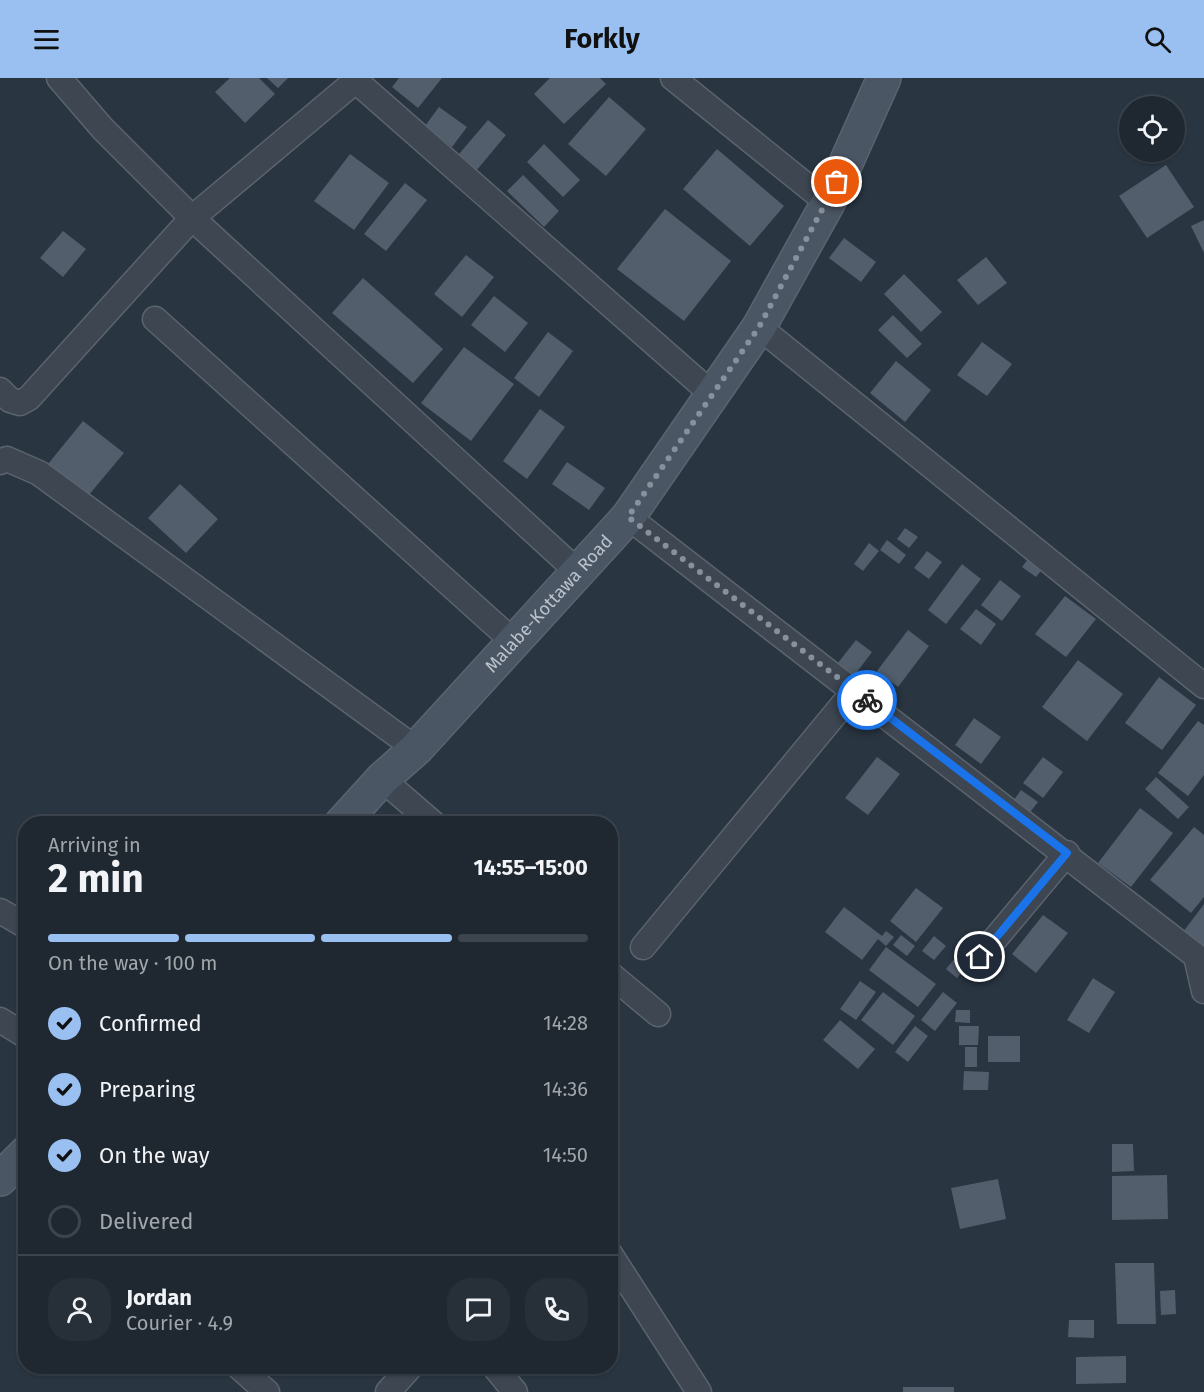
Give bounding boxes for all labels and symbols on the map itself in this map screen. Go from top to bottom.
pin [811,156,862,207]
street label: Malabe-Kottawa Road [480,530,617,677]
courier [837,670,897,730]
pin [954,931,1005,982]

